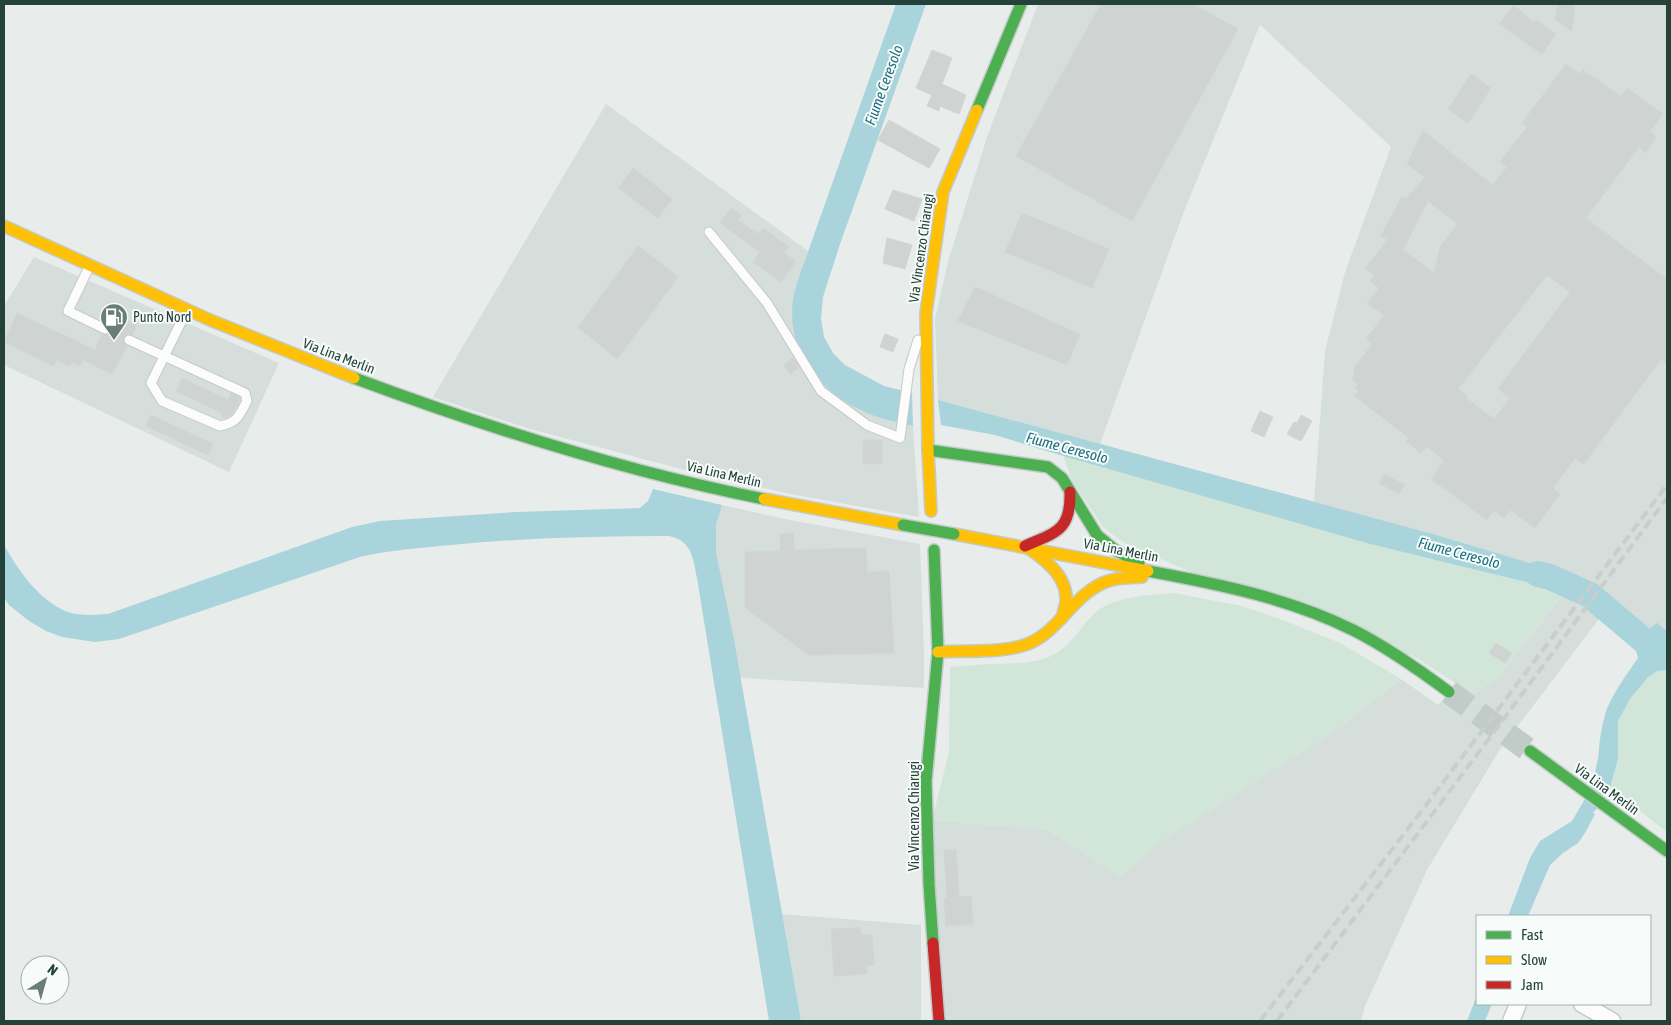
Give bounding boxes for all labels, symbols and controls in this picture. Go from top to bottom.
water label: Fiume Ceresolo [861,42,906,127]
street label: Via Vincenzo Chiarugi [905,192,937,304]
fuel station icon: Punto Nord [99,302,129,341]
place label: Punto Nord [133,309,191,325]
street label: Via Lina Merlin [301,335,377,377]
water label: Fiume Ceresolo [1024,428,1110,467]
street label: Via Lina Merlin [685,458,763,490]
water label: Fiume Ceresolo [1416,533,1502,572]
street label: Via Lina Merlin [1082,535,1160,565]
street label: Via Lina Merlin [1572,760,1642,818]
street label: Via Vincenzo Chiarugi [906,761,922,871]
legend [1476,915,1651,1005]
text: Fast [1521,926,1543,943]
text: Slow [1521,951,1547,968]
north arrow [20,955,70,1005]
text: N [45,961,61,978]
text: Jam [1521,976,1544,993]

